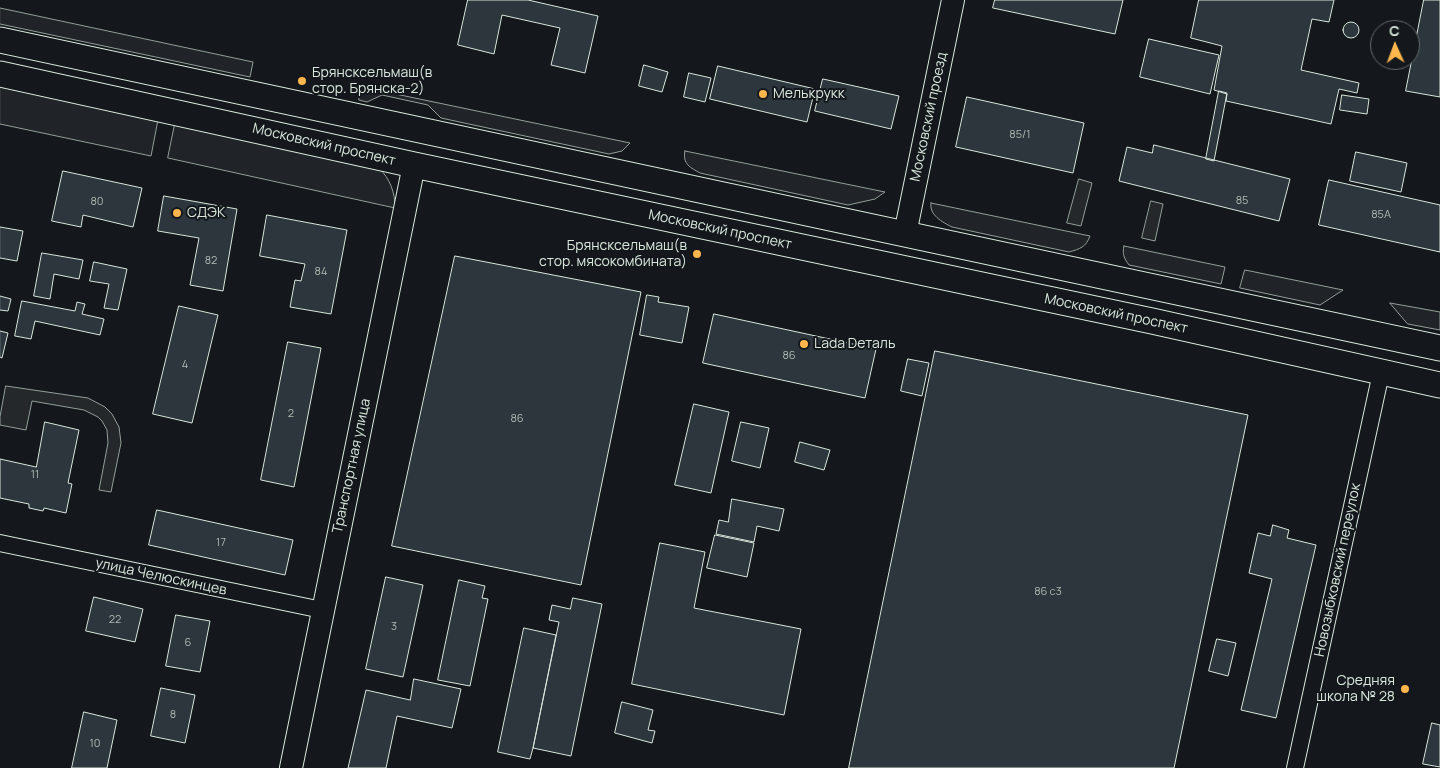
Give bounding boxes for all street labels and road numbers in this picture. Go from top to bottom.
street label: Московский проезд [907,51,951,183]
street label: Московский проспект [251,120,397,170]
street label: Московский проспект [647,207,793,253]
street label: Московский проспект [1043,291,1189,337]
street label: Транспортная улица [329,397,375,535]
street label: Новозыбковский переулок [1311,482,1365,658]
street label: улица Челюскинцев [94,555,228,599]

